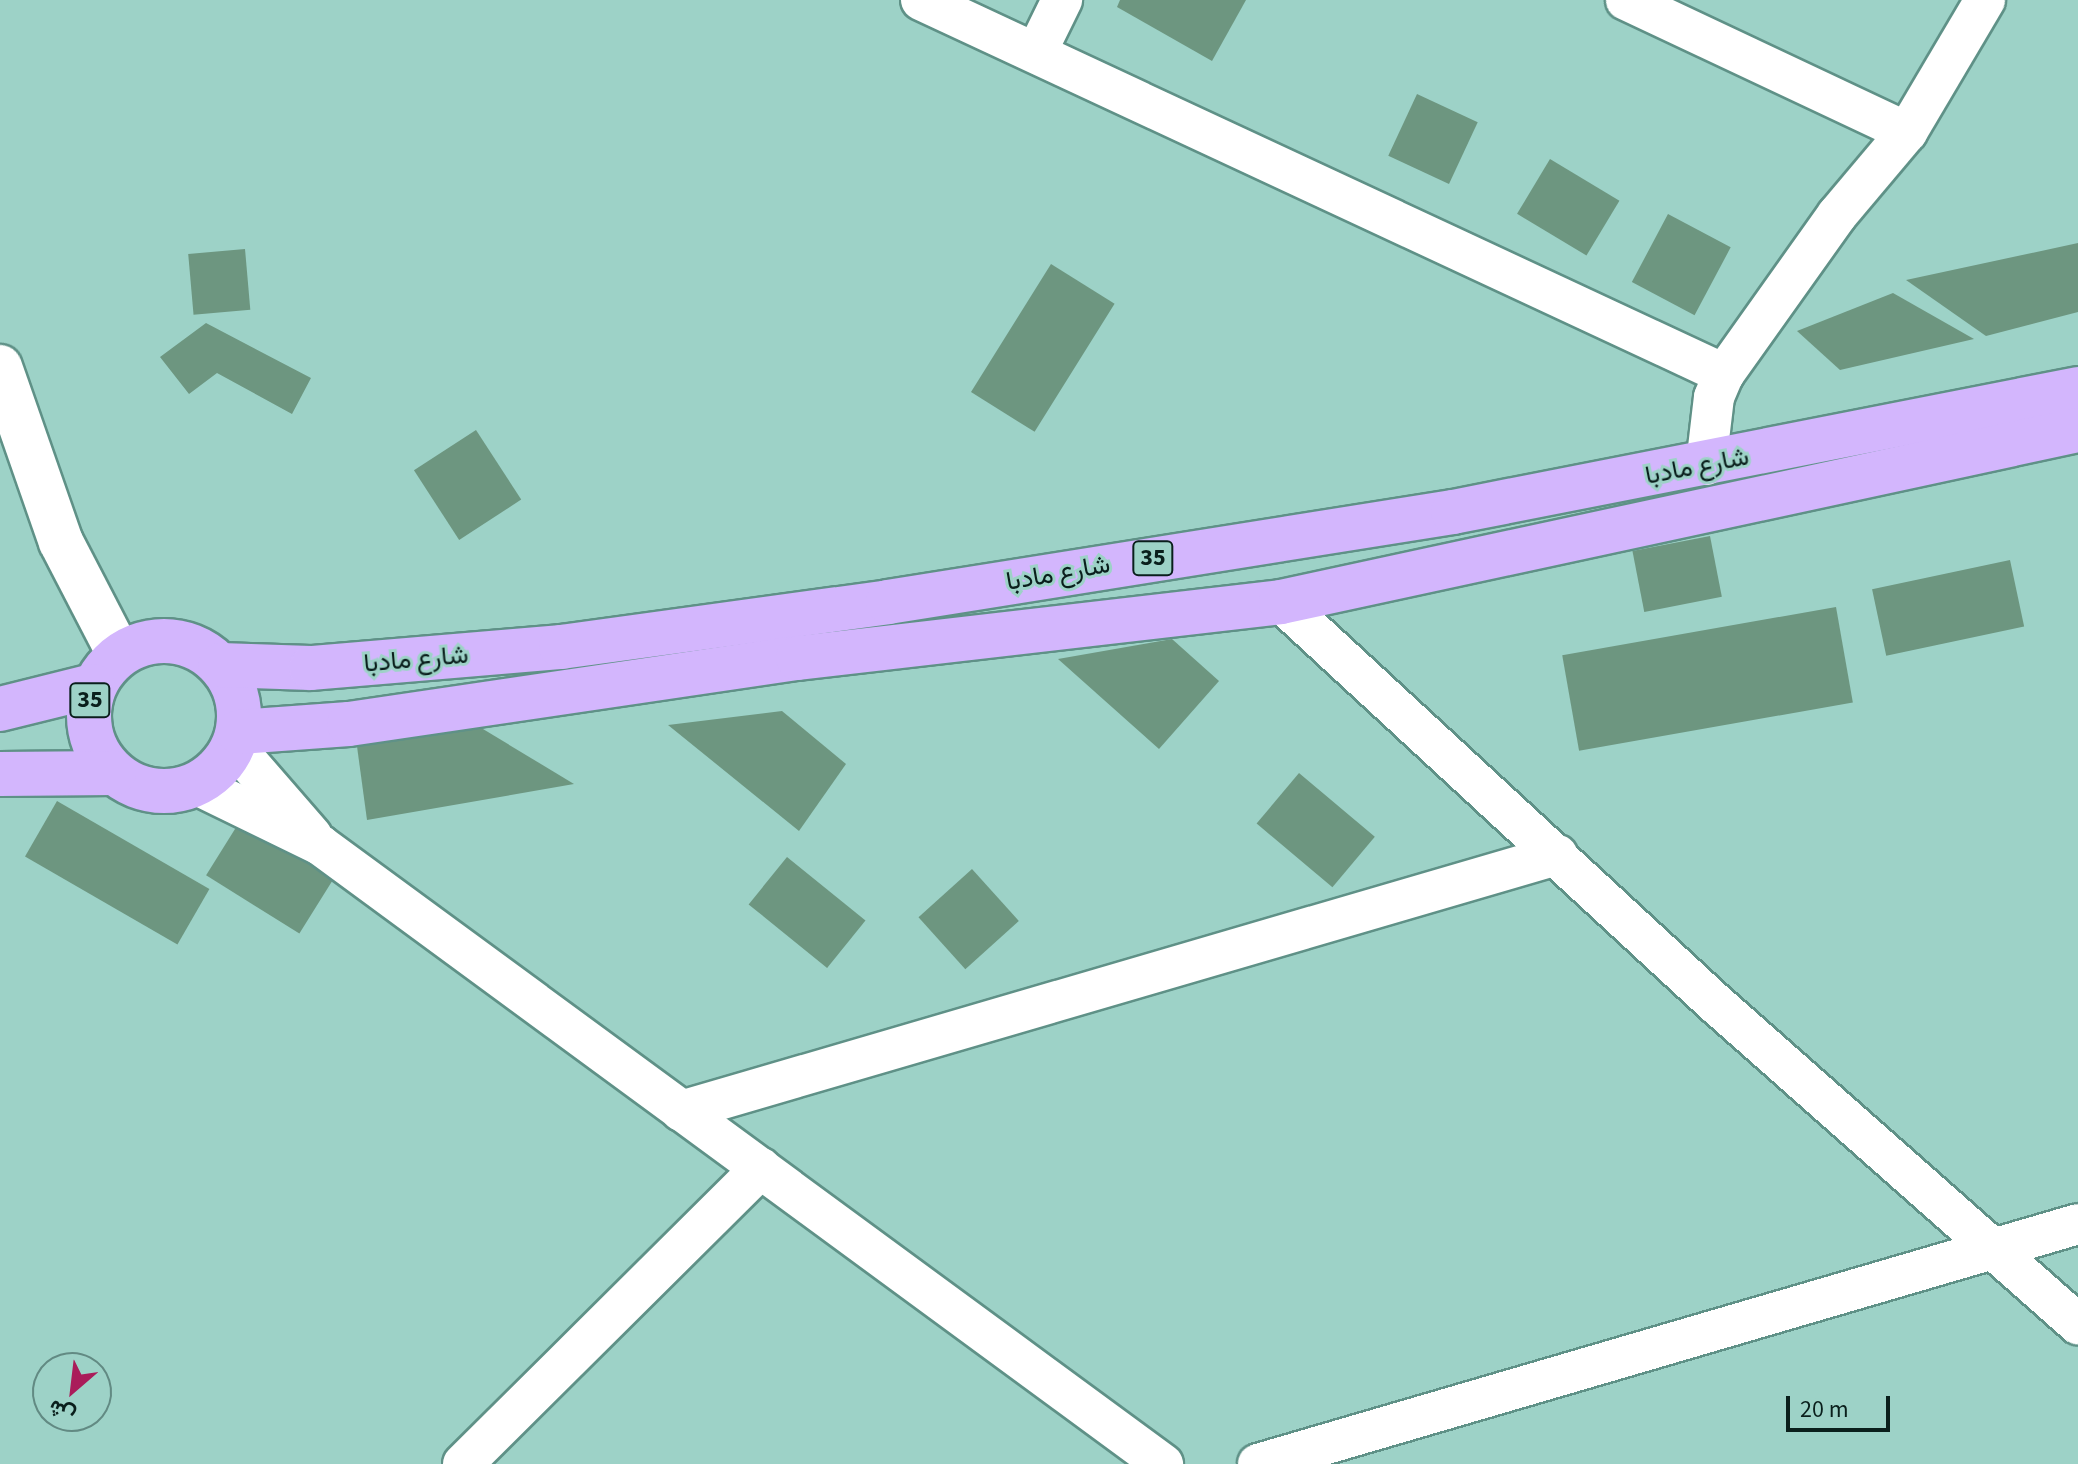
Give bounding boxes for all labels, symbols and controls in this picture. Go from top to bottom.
street label: شارع مادبا [1642,441,1752,491]
road number: 35 [1131,538,1175,578]
street label: شارع مادبا [1004,549,1112,597]
street label: شارع مادبا [362,639,470,679]
road number: 35 [68,680,112,720]
north arrow [32,1352,112,1432]
scale bar [1790,1380,1894,1430]
text: ش [42,1391,81,1432]
text: 20 m [1800,1392,1849,1427]

